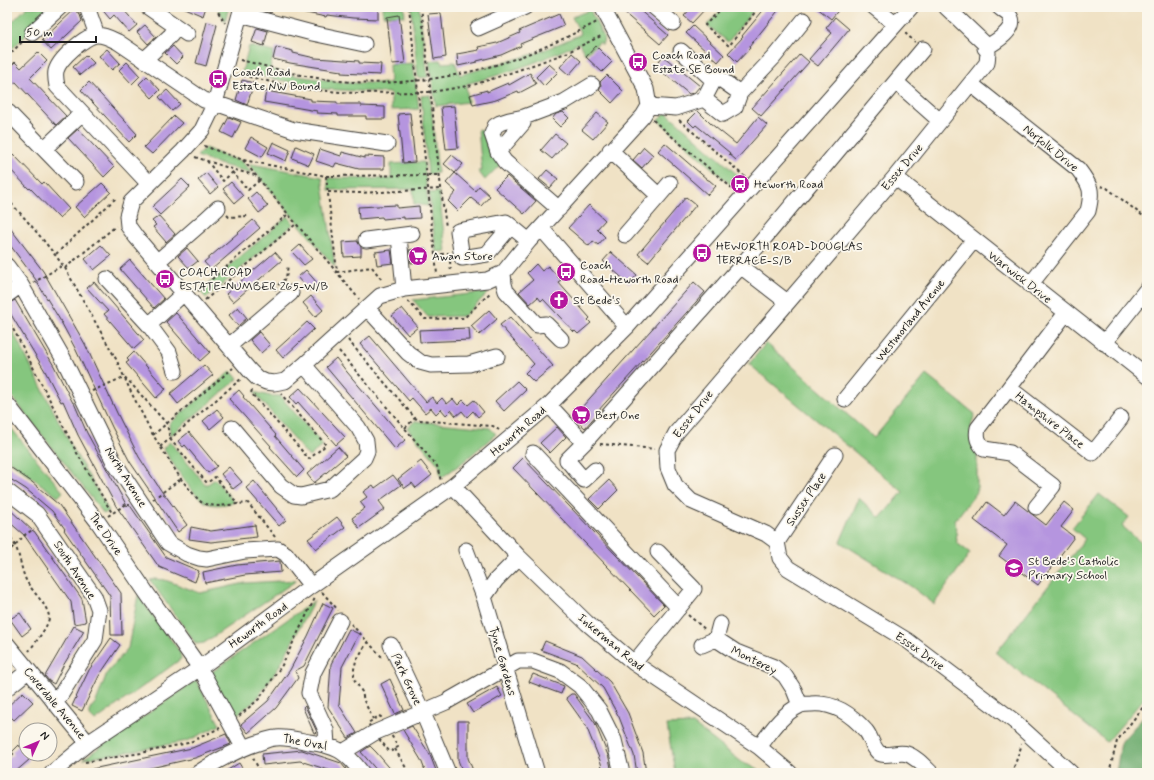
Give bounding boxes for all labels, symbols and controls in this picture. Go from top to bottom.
scale bar [20,18,96,44]
text: 50 m [26,25,53,41]
place label: Coach Road Estate SE Bound [652,48,734,78]
bus stop icon: Coach Road Estate SE Bound [627,51,649,73]
place label: Coach Road Estate NW Bound [232,65,320,95]
bus stop icon: Coach Road Estate NW Bound [207,68,229,90]
street label: Norfolk Drive [1019,121,1081,177]
street label: Essex Drive [878,141,927,195]
bus stop icon: Heworth Road [729,173,751,195]
place label: Heworth Road [754,177,823,193]
place label: HEWORTH ROAD-DOUGLAS TERRACE-S/B [716,239,863,269]
bus stop icon: HEWORTH ROAD-DOUGLAS TERRACE-S/B [691,242,713,264]
supermarket icon: Awan Store [407,245,429,267]
street label: Warwick Drive [984,248,1054,308]
place label: Awan Store [432,249,493,265]
place label: Coach Road-Heworth Road [580,258,679,288]
bus stop icon: Coach Road-Heworth Road [555,261,577,283]
place label: COACH ROAD ESTATE-NUMBER 265-W/B [179,265,328,295]
bus stop icon: COACH ROAD ESTATE-NUMBER 265-W/B [154,268,176,290]
street label: Westmorland Avenue [872,276,949,365]
church icon: St Bede's [548,289,570,311]
place label: St Bede's [573,293,621,309]
street label: Essex Drive [670,387,718,442]
street label: Hampshire Place [1011,389,1087,453]
street label: Heworth Road [487,403,550,460]
supermarket icon: Best One [570,404,592,426]
place label: Best One [595,408,640,424]
street label: North Avenue [100,444,150,511]
street label: Sussex Place [783,469,831,530]
street label: The Drive [85,510,126,560]
street label: South Avenue [49,538,99,603]
place label: St Bede's Catholic Primary School [1028,554,1119,584]
school or university icon: St Bede's Catholic Primary School [1003,557,1025,579]
street label: Heworth Road [226,599,291,653]
street label: Inkerman Road [574,610,647,675]
street label: Tyne Gardens [485,625,520,698]
street label: Essex Drive [891,629,947,675]
street label: Monterey [728,643,779,679]
street label: Park Grove [387,651,425,708]
street label: Coverdale Avenue [19,664,89,743]
north arrow [18,722,58,762]
text: N [37,728,52,743]
street label: The Oval [281,731,328,755]

